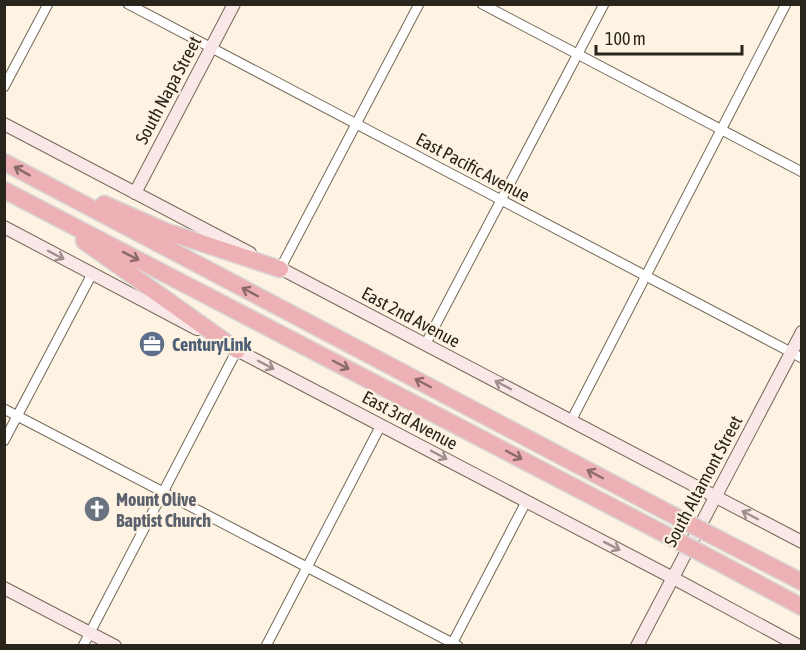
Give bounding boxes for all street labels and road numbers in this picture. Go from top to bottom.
street label: South Napa Street [131,33,205,147]
street label: East Pacific Avenue [413,128,533,206]
street label: East 2nd Avenue [358,282,464,352]
street label: East 3rd Avenue [359,386,461,454]
street label: South Altamont Street [660,412,746,550]

